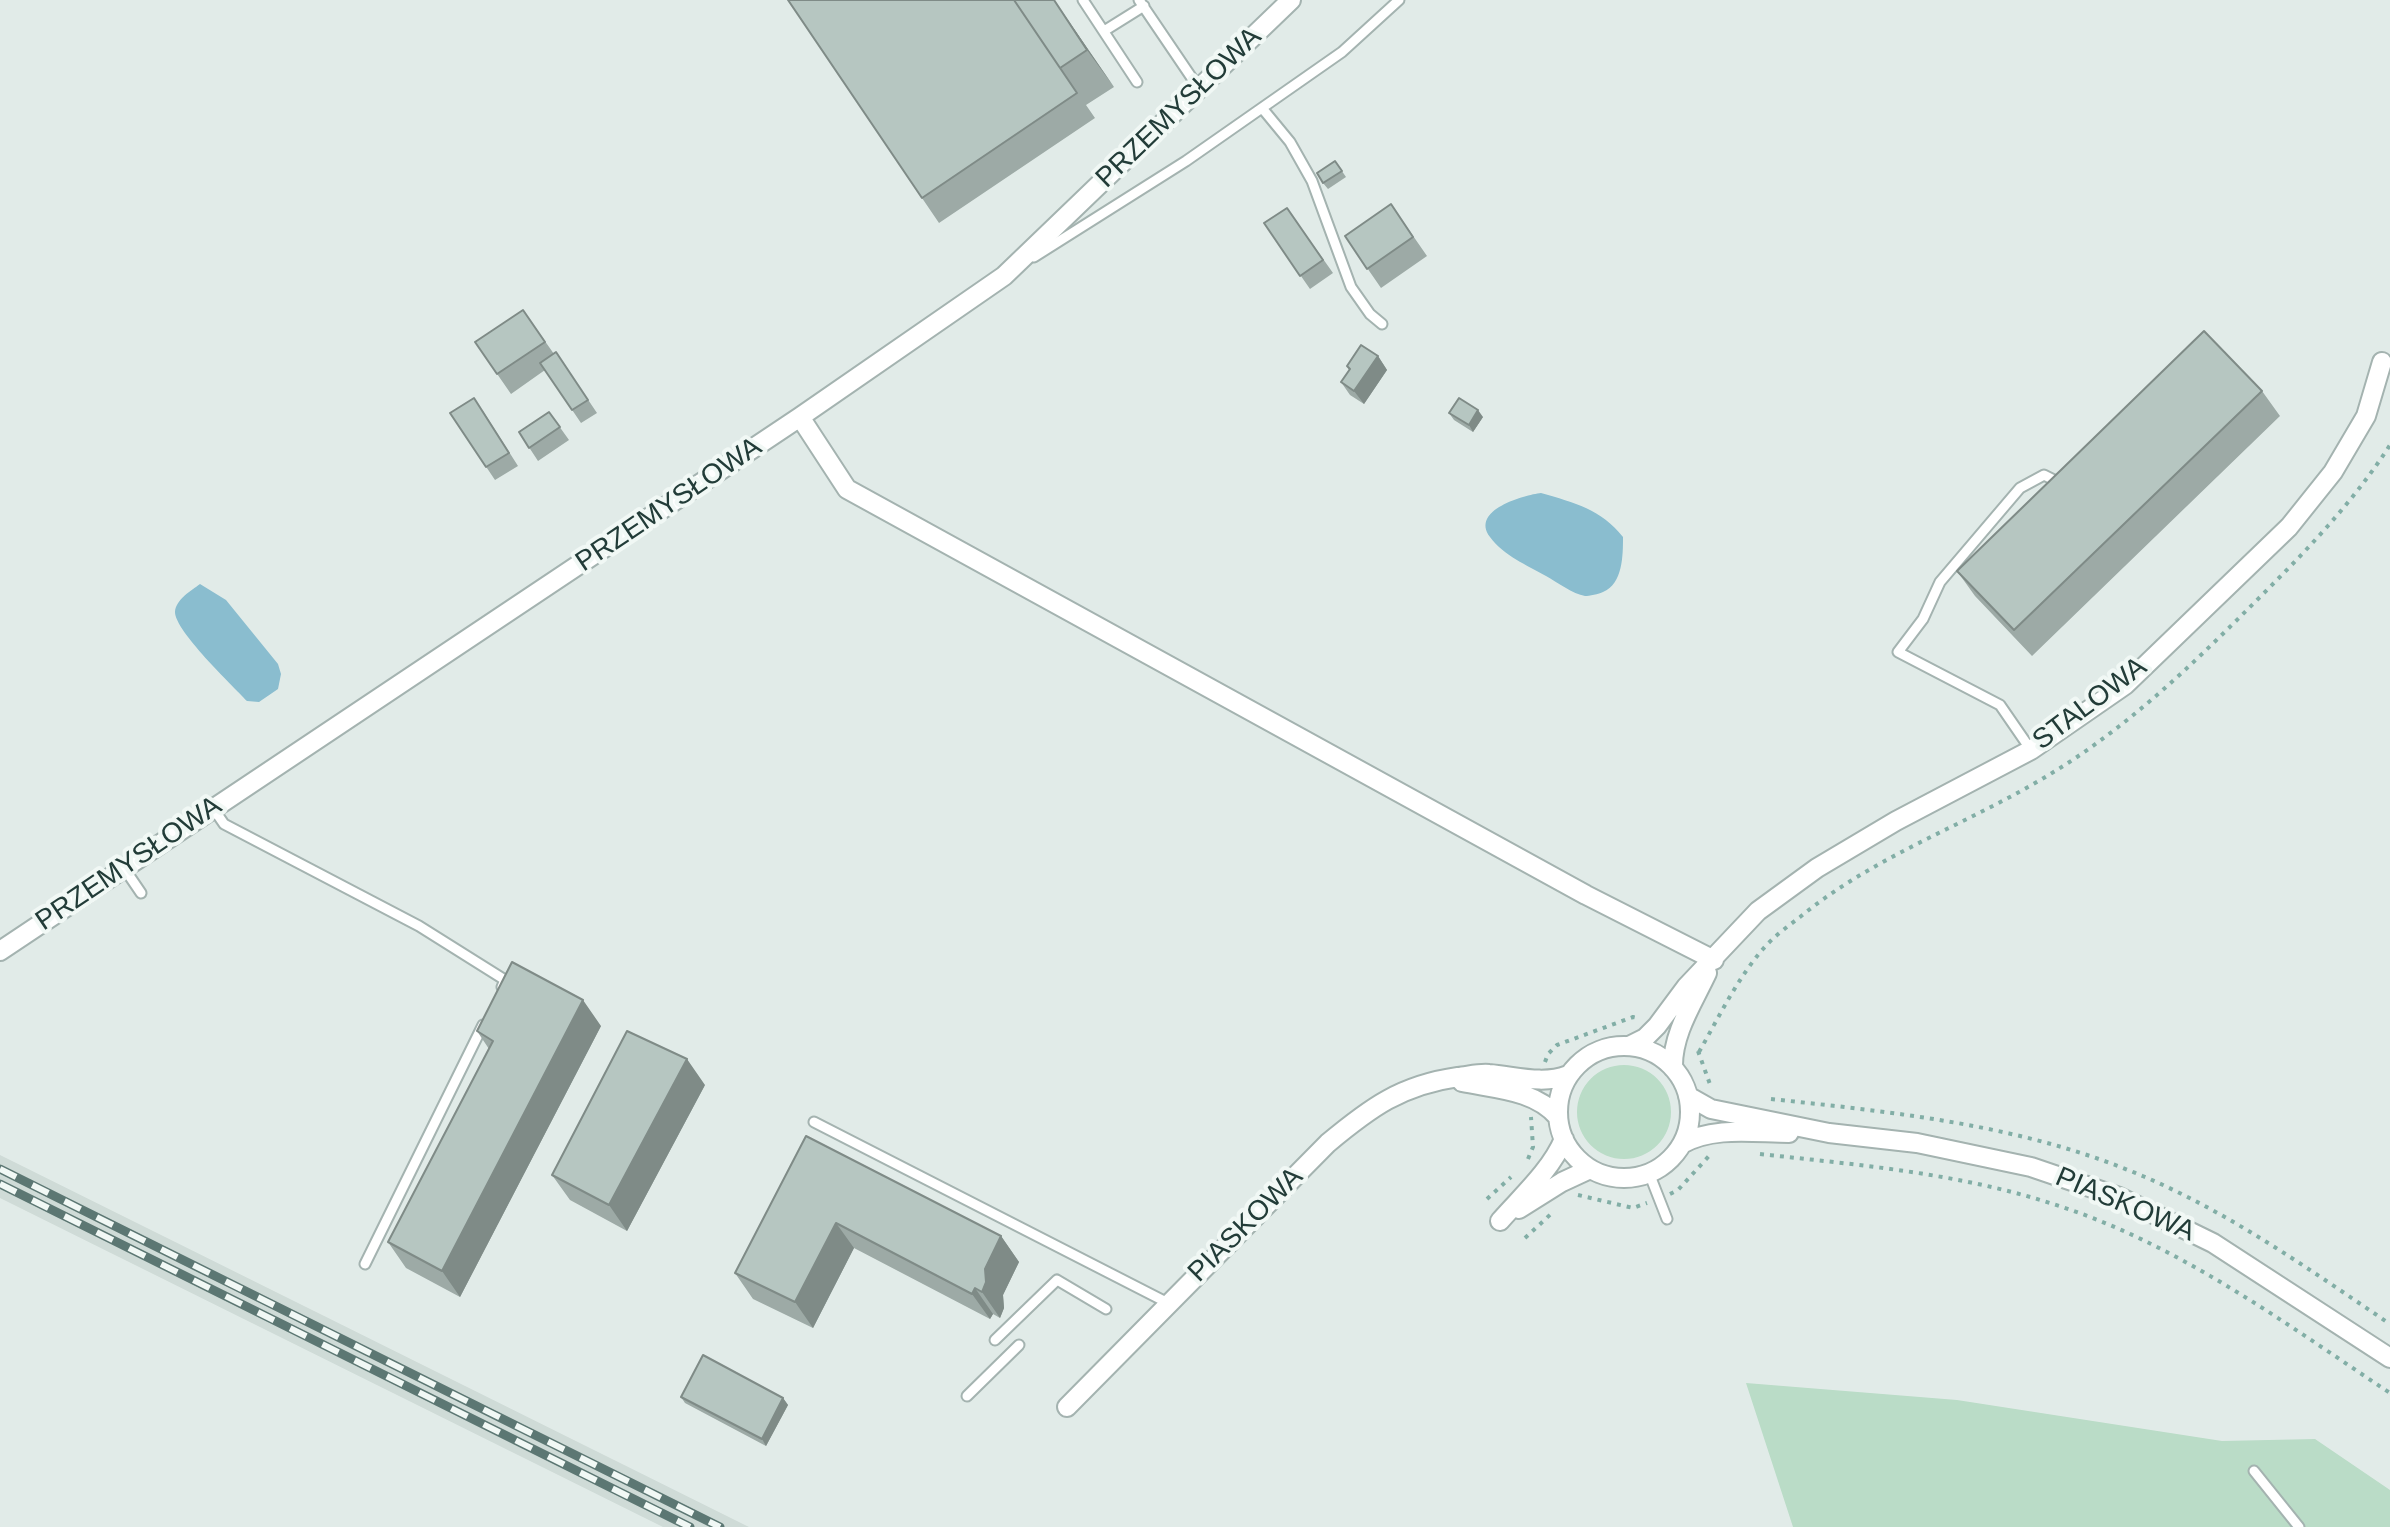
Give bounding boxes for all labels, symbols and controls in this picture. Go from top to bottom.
street label: PRZEMYSŁOWA [1089,21,1269,195]
street label: PRZEMYSŁOWA [570,430,768,580]
street label: STALOWA [2026,650,2154,758]
street label: PRZEMYSŁOWA [30,789,228,939]
street label: PIASKOWA [1182,1161,1310,1289]
street label: PIASKOWA [2050,1161,2200,1249]

